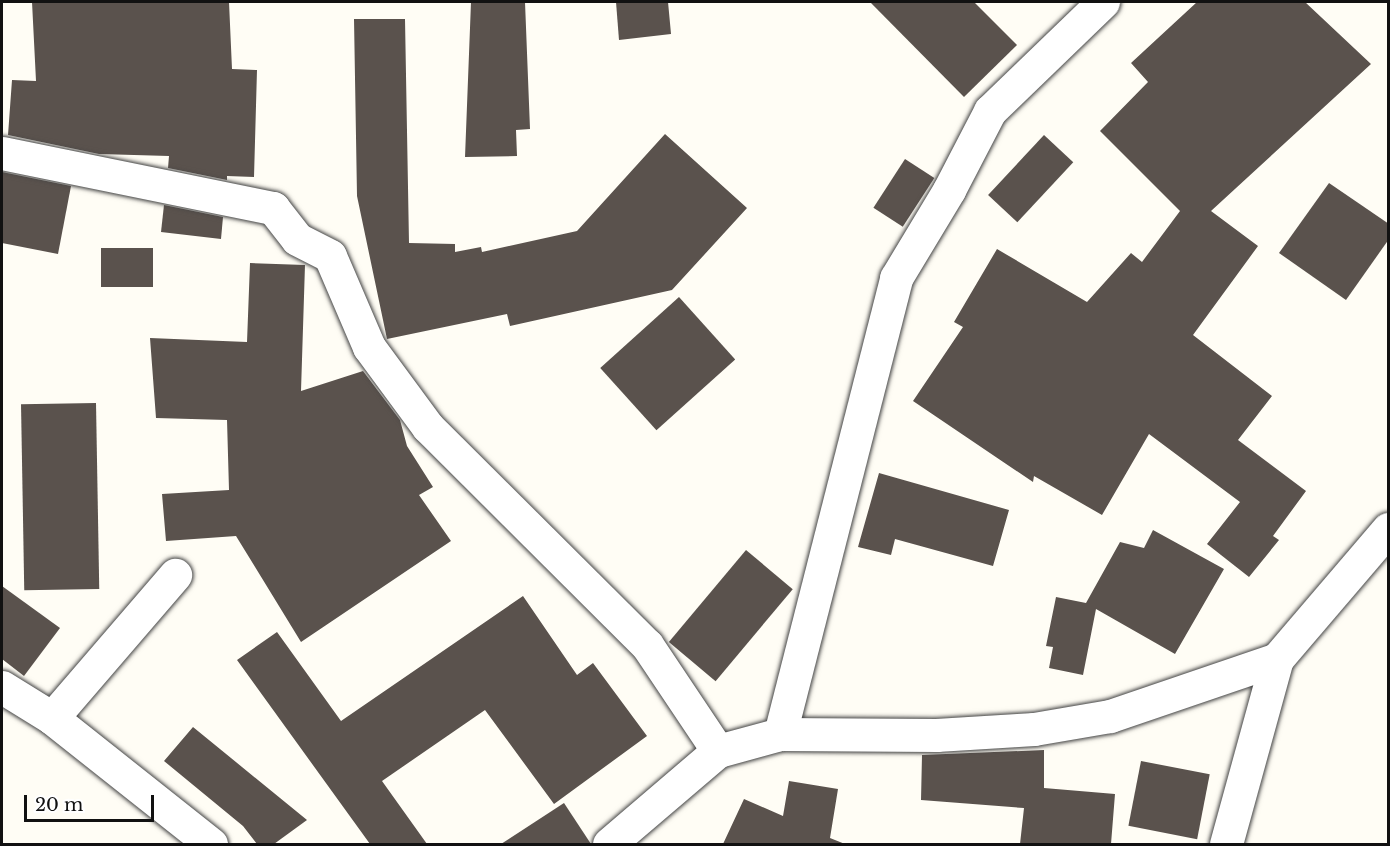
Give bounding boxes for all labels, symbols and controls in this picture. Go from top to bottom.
scale bar [27,783,158,821]
text: 20 m [35,794,83,816]

